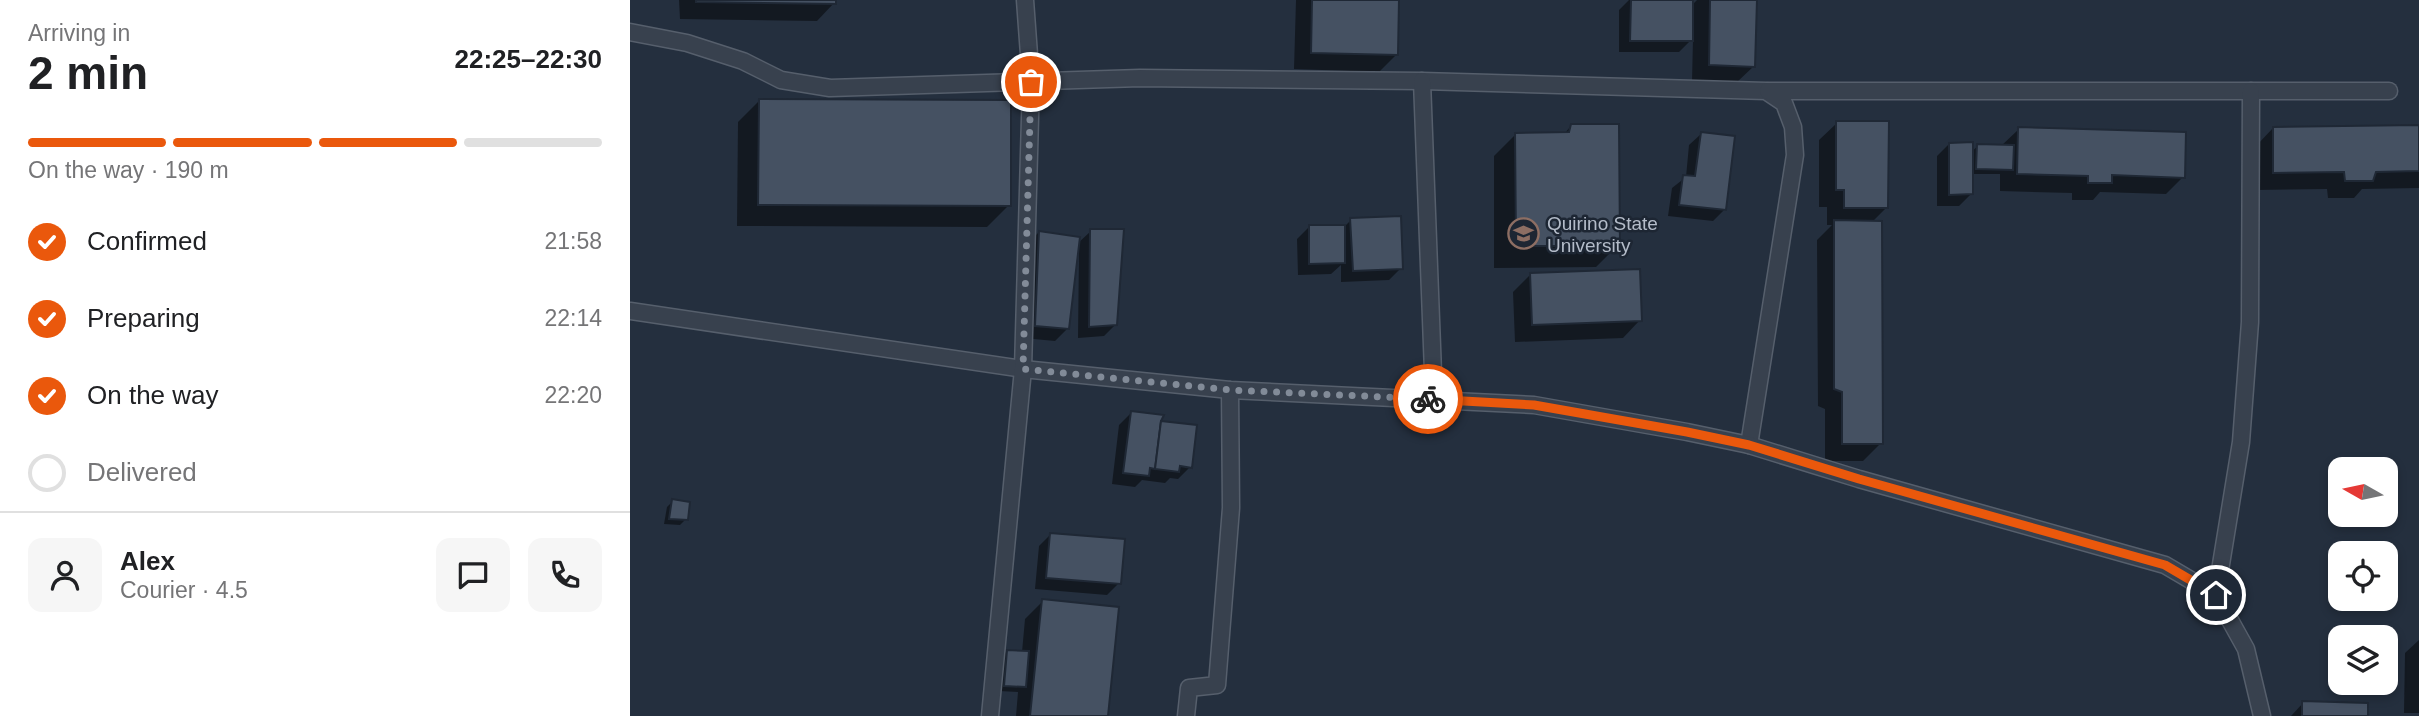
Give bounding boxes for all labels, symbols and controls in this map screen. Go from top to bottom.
text: Arriving in [28,20,130,46]
text: 22:25–22:30 [455,44,602,74]
text: 2 min [28,47,148,99]
pin [1001,52,1061,112]
icon: bag [1012,63,1050,101]
text: On the way · 190 m [28,157,229,183]
place label: Quirino State University [1547,213,1658,256]
school or university icon: Quirino State University [1507,217,1541,251]
icon: check [28,223,66,261]
text: Confirmed [87,226,207,256]
text: 21:58 [544,228,602,254]
icon: check [28,300,66,338]
text: Preparing [87,303,200,333]
text: 22:14 [544,305,602,331]
courier [1393,364,1463,434]
icon: check [28,377,66,415]
text: On the way [87,380,219,410]
icon: bike [1409,380,1447,418]
text: 22:20 [544,382,602,408]
text: Delivered [87,457,197,487]
north arrow [2328,457,2398,527]
map controls [2328,457,2398,695]
button: person [28,538,102,612]
button: chat [436,538,510,612]
button: phone [528,538,602,612]
button: locate [2328,541,2398,611]
text: Alex [120,546,175,576]
pin [2186,565,2246,625]
icon: home [2197,576,2235,614]
text: Courier · 4.5 [120,577,248,603]
button: layers [2328,625,2398,695]

